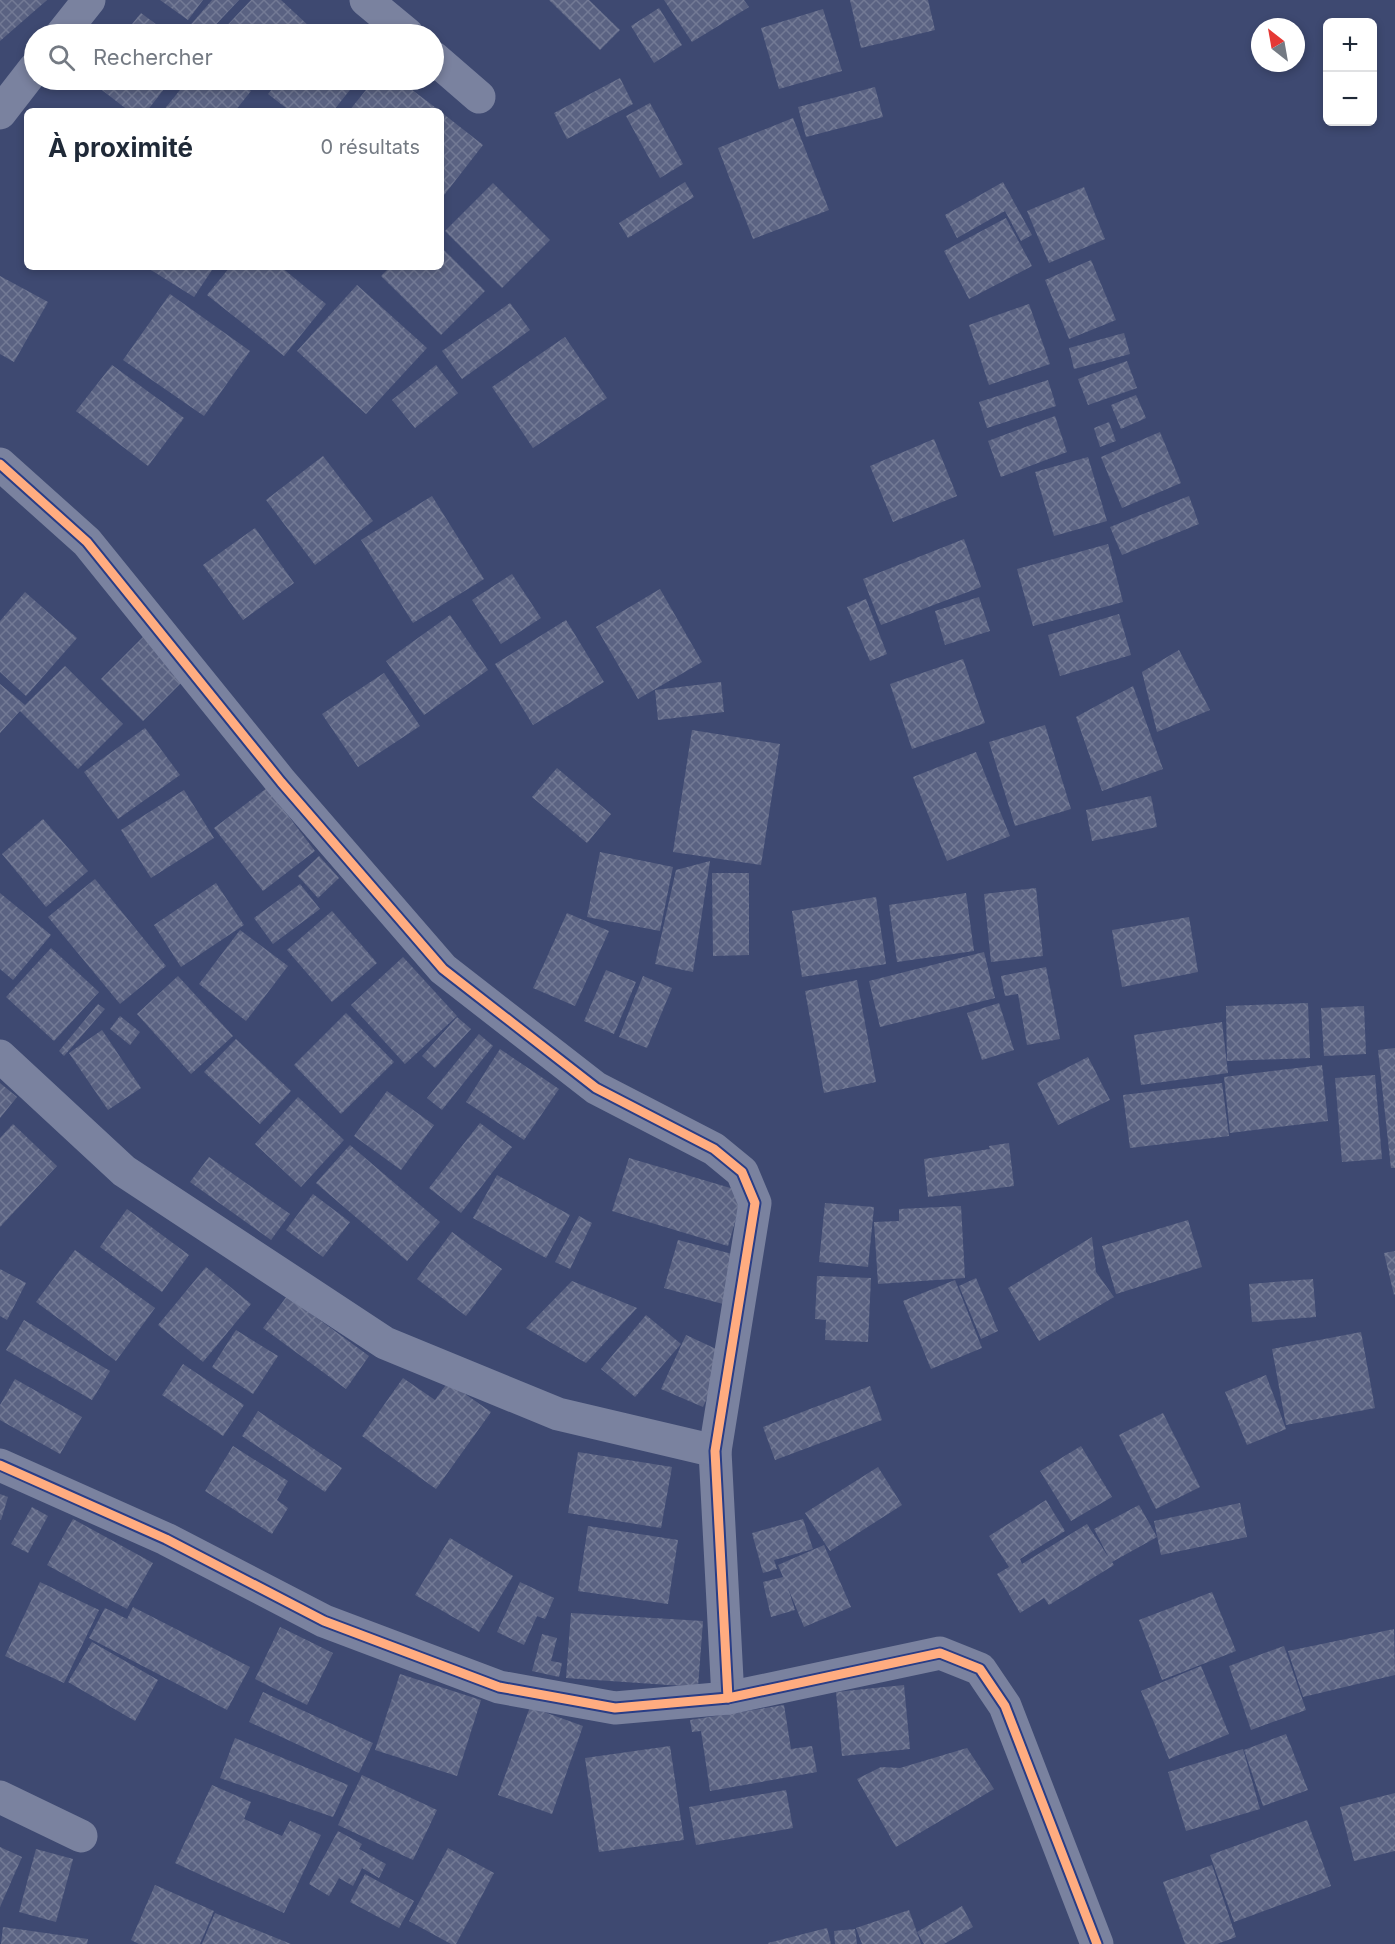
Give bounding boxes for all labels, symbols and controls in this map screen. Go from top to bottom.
north arrow [1251,18,1305,72]
map controls [1323,18,1377,126]
button: + [1323,18,1377,72]
search box [24,24,444,90]
icon: search [45,41,78,74]
text: Rechercher [93,44,213,70]
button: − [1323,72,1377,126]
text: À proximité [48,132,193,163]
text: 0 résultats [321,135,420,159]

